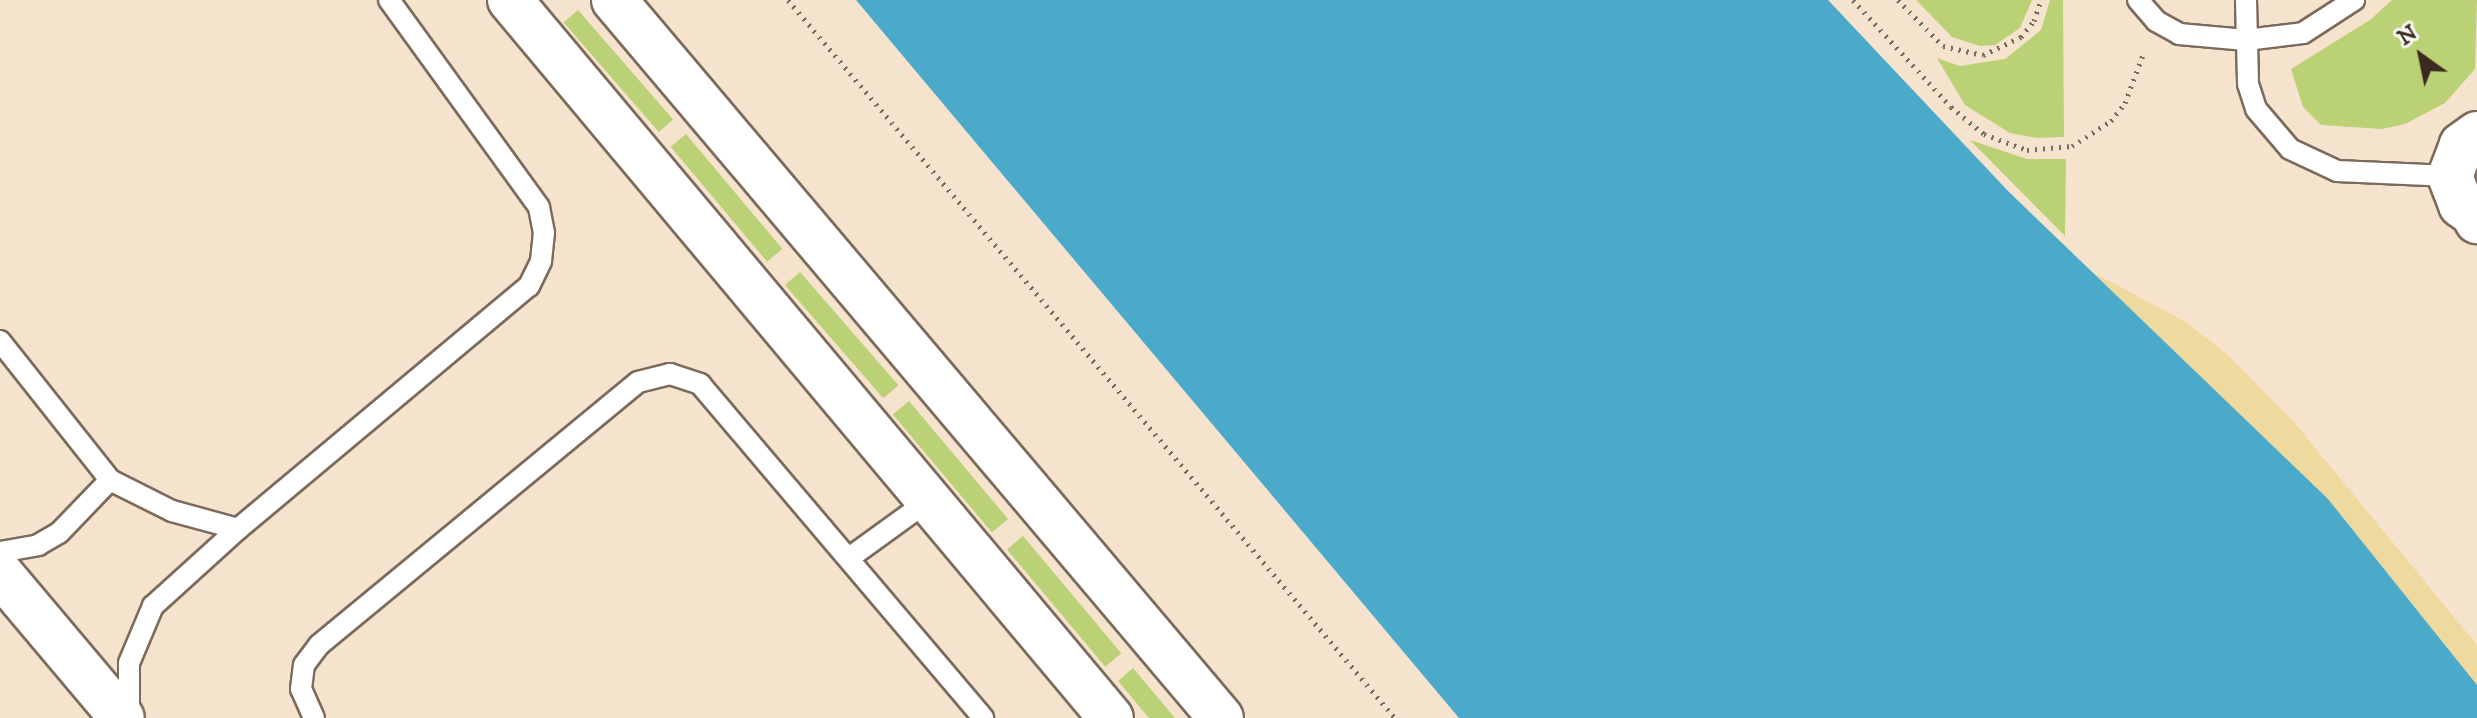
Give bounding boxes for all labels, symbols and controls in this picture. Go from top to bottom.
north arrow [2381,16,2461,96]
text: N [2393,19,2423,52]

